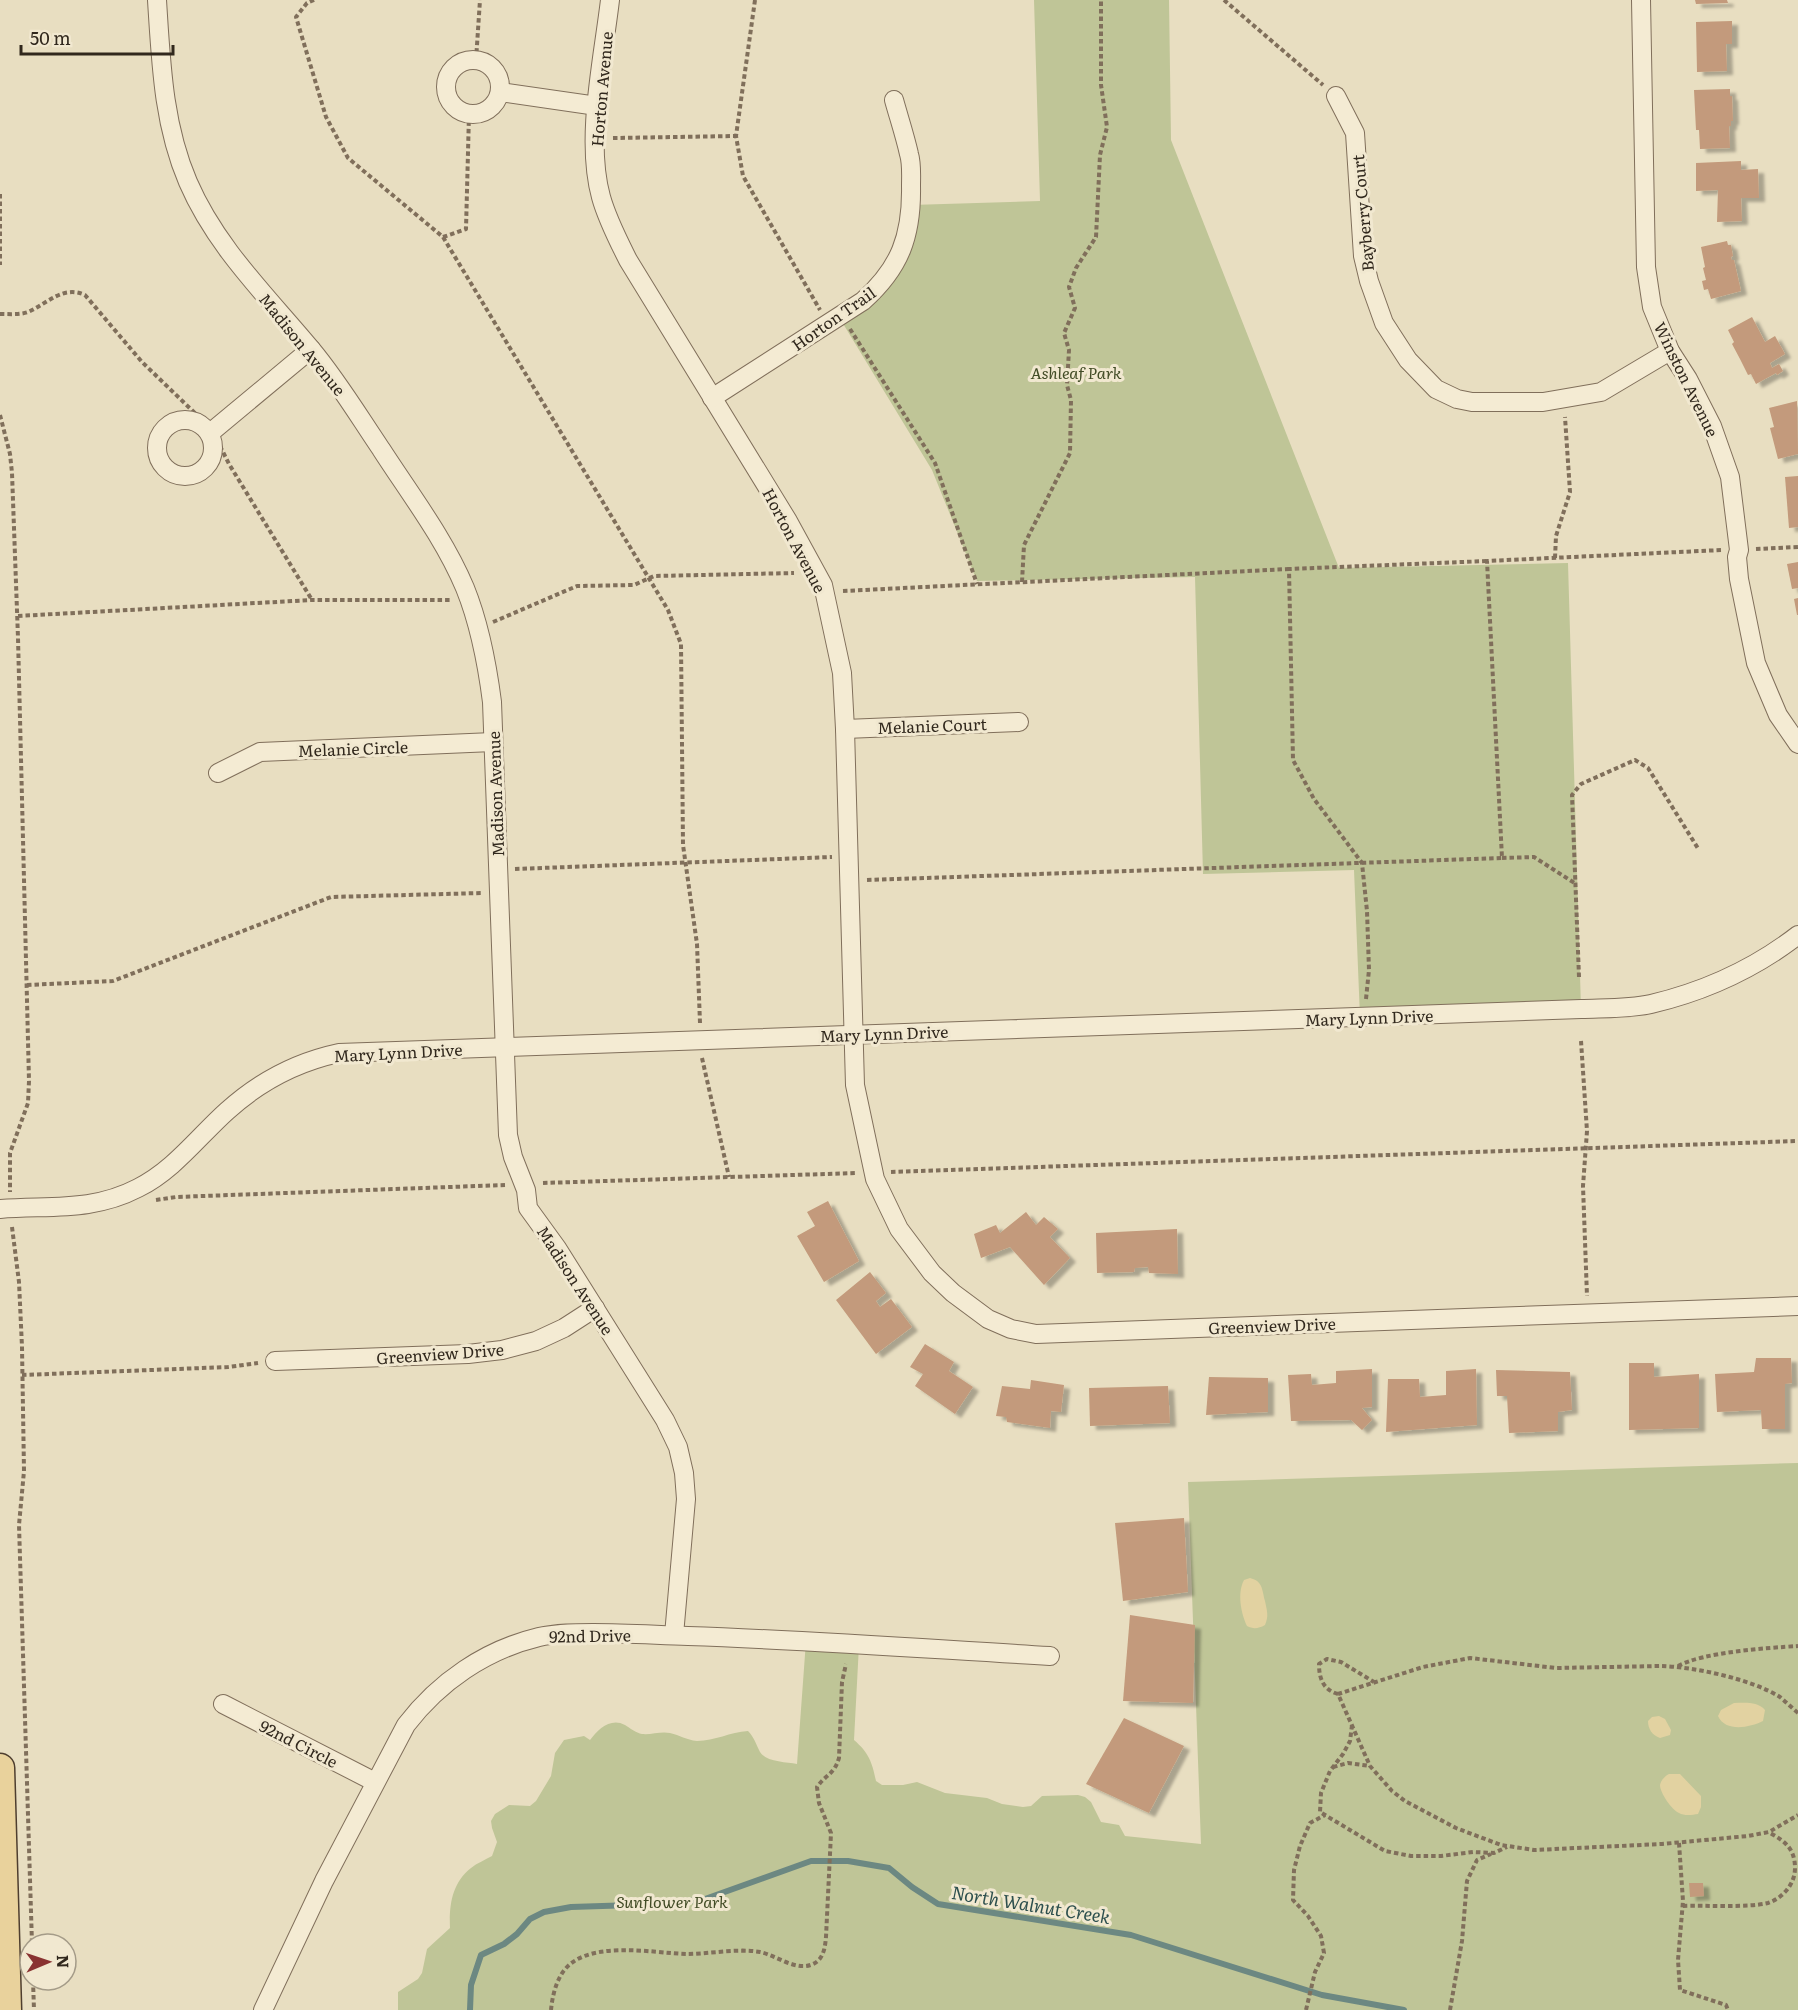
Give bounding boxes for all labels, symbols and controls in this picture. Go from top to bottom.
scale bar [21,18,172,56]
text: 50 m [30,24,71,51]
street label: Horton Avenue [584,30,618,148]
street label: Bayberry Court [1345,153,1379,272]
street label: Horton Trail [786,280,880,356]
street label: Madison Avenue [254,288,352,400]
street label: Winston Avenue [1649,317,1725,441]
park label: Ashleaf Park [1030,360,1122,384]
street label: Horton Avenue [757,483,833,597]
street label: Melanie Court [877,711,988,739]
street label: Madison Avenue [481,731,509,857]
street label: Melanie Circle [297,734,409,762]
street label: Mary Lynn Drive [1304,1003,1434,1031]
street label: Mary Lynn Drive [819,1019,949,1047]
street label: Mary Lynn Drive [333,1037,463,1067]
street label: Madison Avenue [532,1221,620,1339]
street label: Greenview Drive [1208,1311,1336,1339]
street label: Greenview Drive [375,1337,505,1369]
street label: 92nd Drive [549,1622,631,1648]
street label: 92nd Circle [256,1713,342,1773]
water label: North Walnut Creek [950,1878,1112,1930]
park label: Sunflower Park [616,1889,728,1913]
north arrow [18,1932,78,1992]
text: N [52,1954,76,1969]

